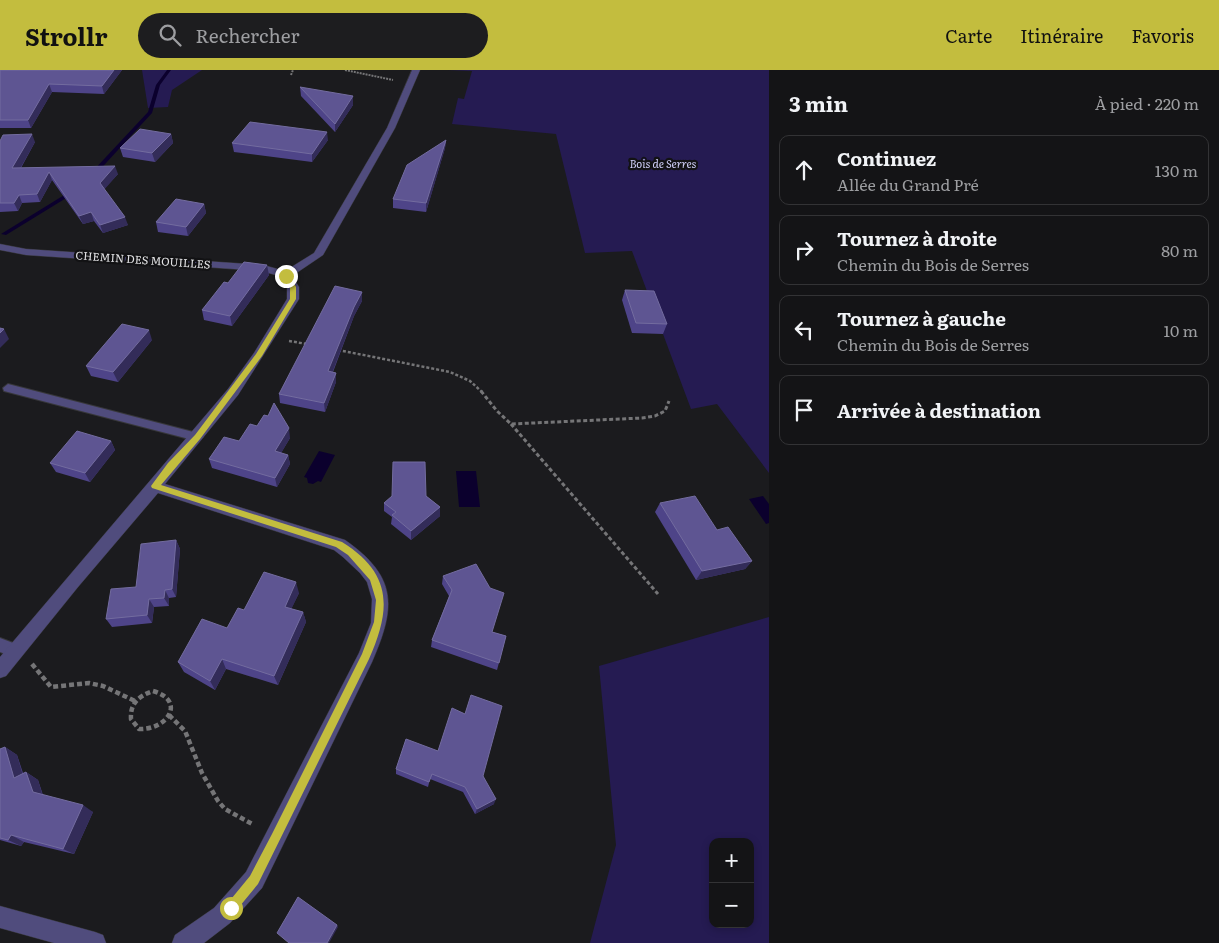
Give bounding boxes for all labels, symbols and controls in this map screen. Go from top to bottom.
search box [138,13,488,58]
text: Strollr [25,18,108,53]
icon: search [156,21,184,49]
text: Rechercher [196,21,299,49]
text: Carte [945,22,992,49]
text: Itinéraire [1020,22,1103,49]
text: Favoris [1131,22,1194,49]
text: 3 min [789,87,848,118]
text: À pied · 220 m [1095,91,1199,115]
text: Continuez [837,144,936,172]
park label: Bois de Serres [630,155,697,171]
icon: ahead [790,156,818,184]
text: 130 m [1155,158,1198,182]
text: Allée du Grand Pré [837,172,979,196]
text: Tournez à droite [837,224,997,252]
icon: right [790,236,818,264]
text: 80 m [1161,238,1198,262]
street label: CHEMIN DES MOUILLES [75,246,211,272]
text: Chemin du Bois de Serres [837,252,1029,276]
route end [275,265,298,288]
text: Tournez à gauche [837,304,1006,332]
icon: left [790,316,818,344]
text: 10 m [1164,318,1198,342]
text: Chemin du Bois de Serres [837,332,1029,356]
icon: arrive [790,396,818,424]
text: Arrivée à destination [837,396,1041,424]
map controls [709,838,754,928]
button: + [709,838,754,883]
button: − [709,883,754,928]
route start [220,897,243,920]

